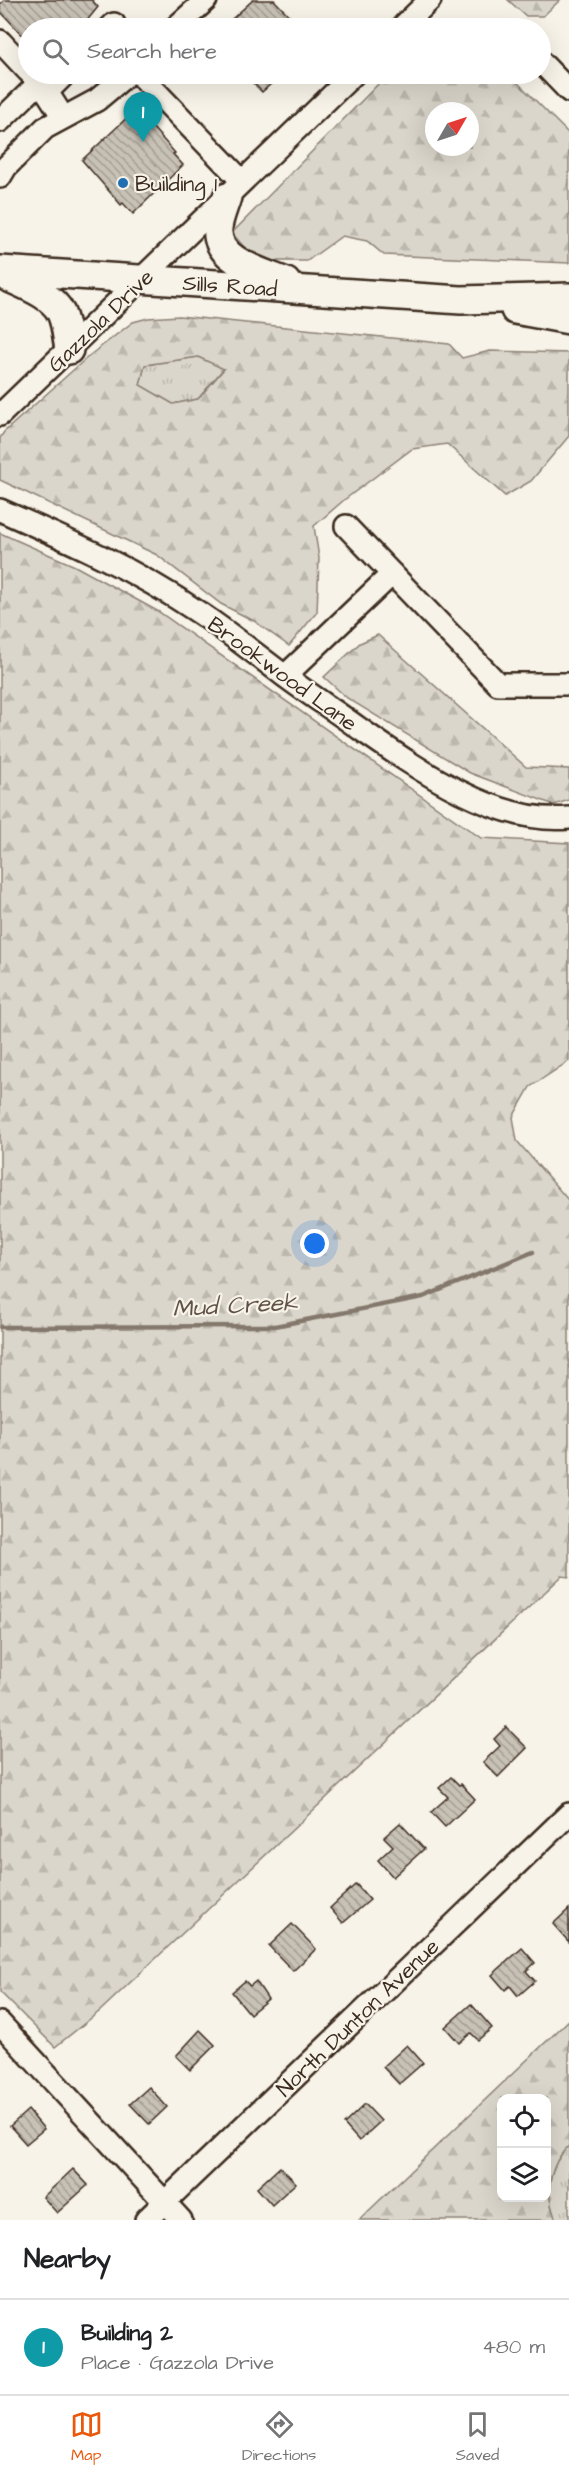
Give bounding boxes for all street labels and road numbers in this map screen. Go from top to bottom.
street label: Gazzola Drive [41,262,161,380]
street label: Sills Road [182,268,278,305]
street label: Brookwood Lane [201,609,363,739]
street label: North Dunton Avenue [270,1932,447,2104]

